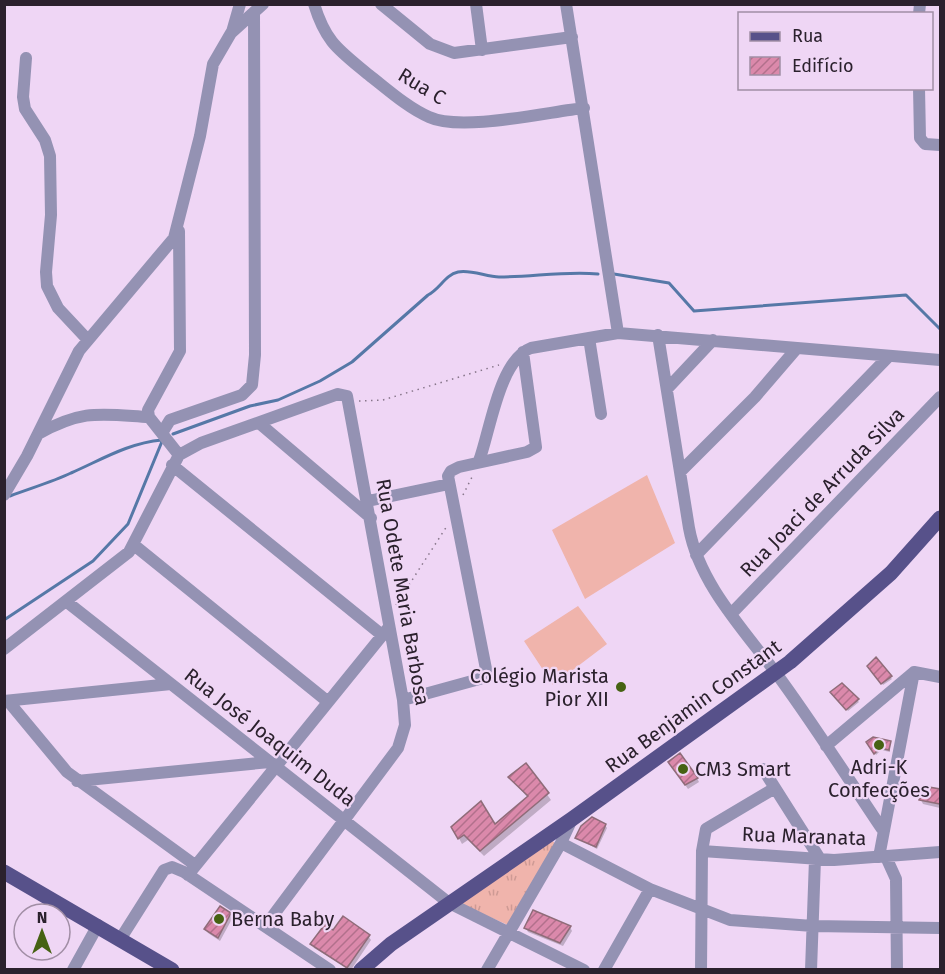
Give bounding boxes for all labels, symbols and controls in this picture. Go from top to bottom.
legend [738,12,933,90]
text: Rua [792,25,823,47]
text: Edifício [792,55,854,77]
street label: Rua C [394,63,450,109]
street label: Rua Joaci de Arruda Silva [735,402,909,582]
street label: Rua Odete Maria Barbosa [371,477,435,707]
street label: Rua Benjamin Constant [600,634,786,778]
street label: Rua José Joaquim Duda [180,663,360,811]
place label: Colégio Marista Pior XII [470,664,609,711]
marker: Colégio Marista Pior XII [614,680,628,694]
marker: Adri-K Confecções [872,738,886,752]
place label: Adri-K Confecções [828,755,930,803]
place label: CM3 Smart [695,757,792,781]
marker: CM3 Smart [676,762,690,776]
street label: Rua Maranata [741,822,867,850]
north arrow [12,902,72,962]
place label: Berna Baby [231,907,335,931]
text: N [37,908,47,927]
marker: Berna Baby [212,912,226,926]

